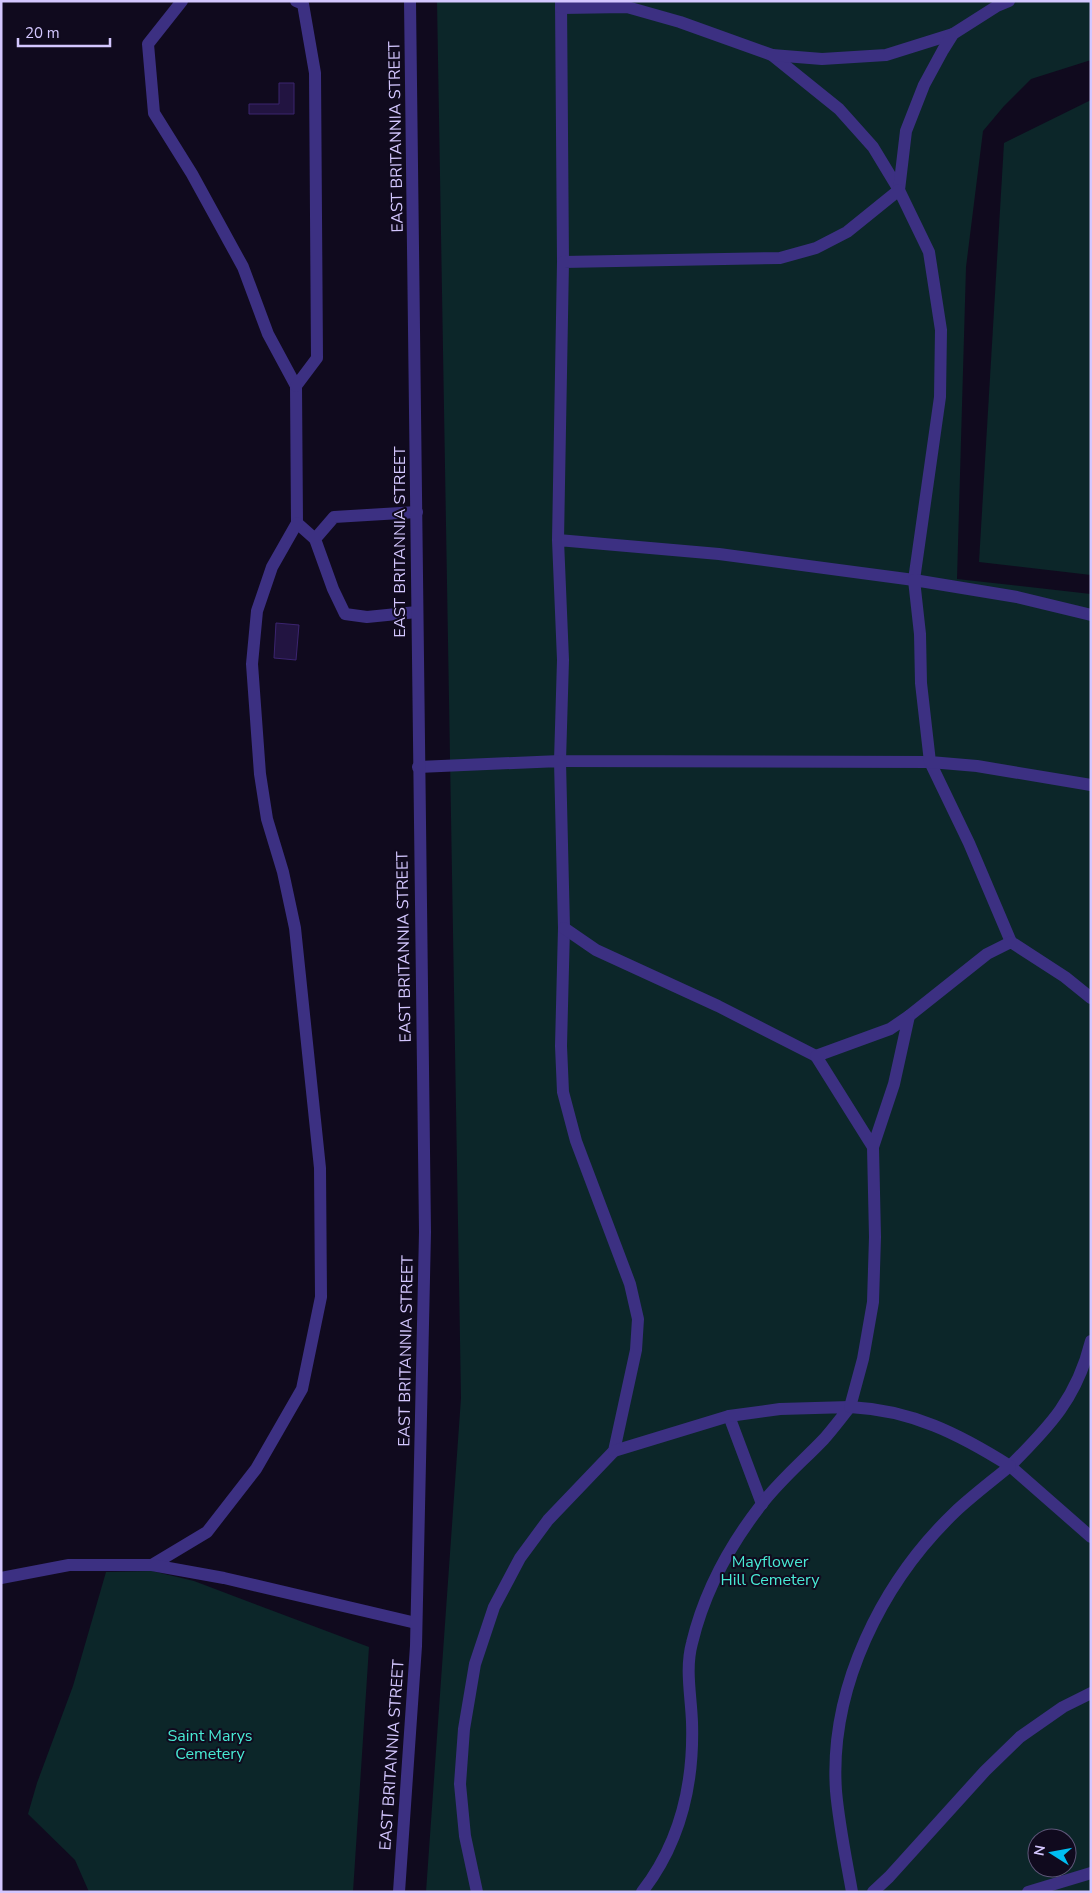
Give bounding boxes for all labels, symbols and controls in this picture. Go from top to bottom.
scale bar [18,15,110,47]
text: 20 m [25,23,60,43]
street label: EAST BRITANNIA STREET [383,41,409,233]
street label: EAST BRITANNIA STREET [389,446,411,638]
street label: EAST BRITANNIA STREET [391,851,417,1043]
street label: EAST BRITANNIA STREET [393,1255,419,1447]
park label: Mayflower Hill Cemetery [721,1551,820,1591]
street label: EAST BRITANNIA STREET [374,1658,410,1851]
park label: Saint Marys Cemetery [168,1725,252,1765]
north arrow [1027,1828,1077,1878]
text: N [1029,1844,1050,1858]

